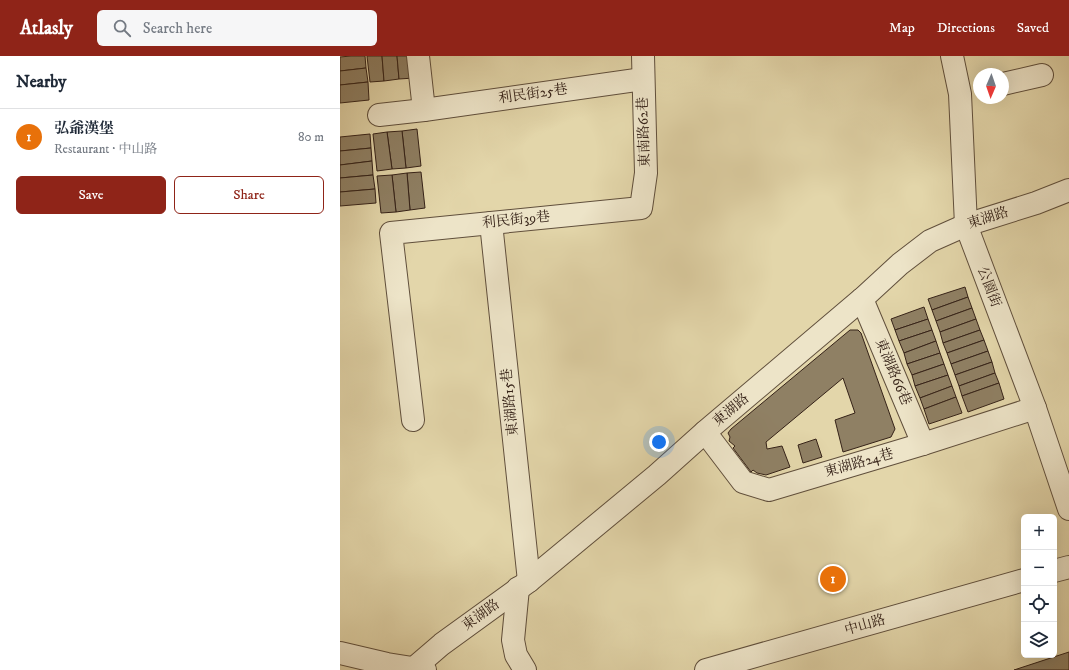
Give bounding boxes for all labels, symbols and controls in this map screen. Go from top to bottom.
search box [97,10,377,46]
text: Atlasly [20,17,73,40]
icon: search [111,17,133,39]
text: Search here [143,19,212,38]
text: Map [889,19,915,37]
text: Directions [937,19,995,37]
text: Saved [1017,19,1049,37]
north arrow [973,68,1009,104]
text: Nearby [16,71,66,93]
street label: 利民街25巷 [497,80,569,108]
street label: 東南路62巷 [634,97,654,167]
text: 弘爺漢堡 [54,119,114,138]
text: 1 [27,129,31,145]
text: 80 m [298,129,324,145]
text: Restaurant · 中山路 [54,141,157,157]
button: Save [16,176,166,214]
button: Share [174,176,324,214]
street label: 東湖路 [965,203,1011,233]
street label: 利民街39巷 [481,207,551,233]
street label: 公園街 [973,264,1005,310]
street label: 東湖路66巷 [871,336,915,408]
street label: 東湖路15巷 [497,367,523,437]
street label: 東湖路 [709,390,753,430]
your location [649,432,669,452]
street label: 東湖路24巷 [822,445,896,481]
map controls [1021,514,1057,658]
button: + [1021,514,1057,550]
button: − [1021,550,1057,586]
pin: 1 [820,564,846,594]
button: locate [1021,586,1057,622]
street label: 東湖路 [459,595,503,635]
street label: 中山路 [842,611,888,639]
button: layers [1021,622,1057,658]

